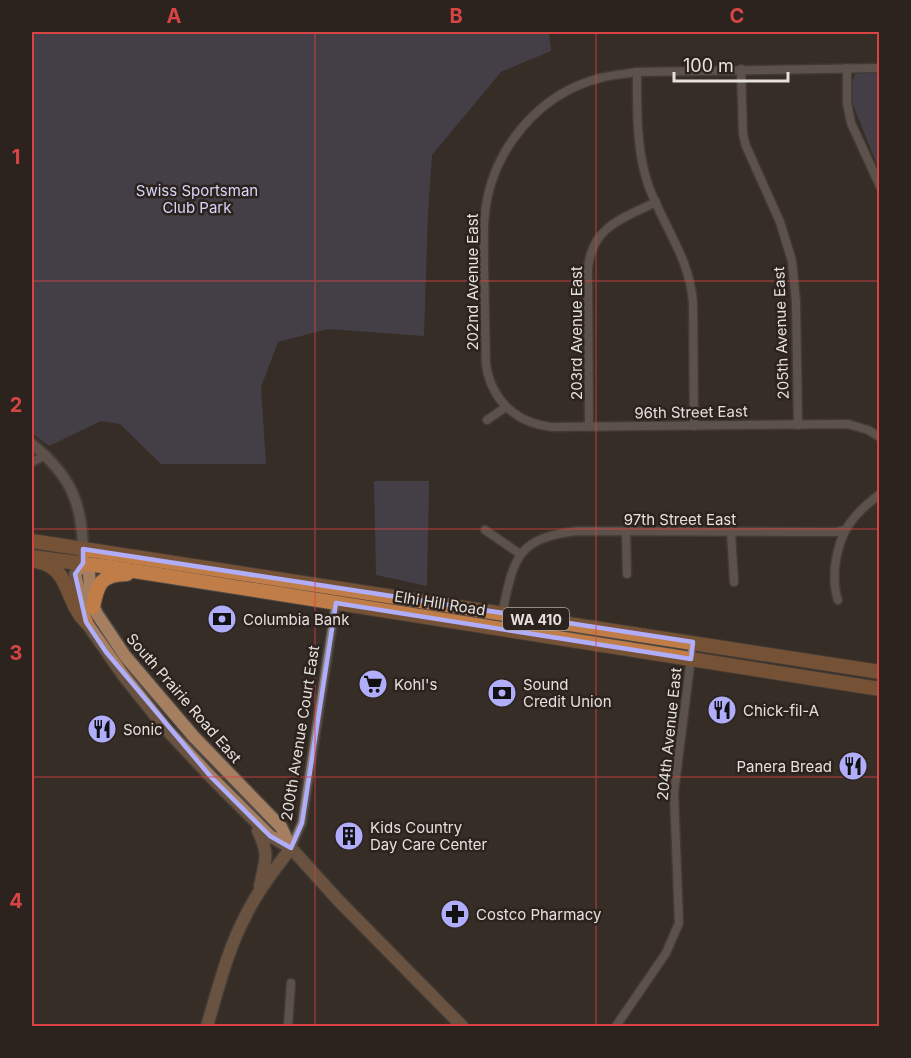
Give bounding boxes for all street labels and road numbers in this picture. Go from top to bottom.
street label: 202nd Avenue East [463,213,482,351]
street label: 203rd Avenue East [567,266,586,400]
street label: 205th Avenue East [769,266,793,400]
street label: 96th Street East [634,402,748,422]
street label: 97th Street East [624,510,736,529]
street label: Elhi Hill Road [393,586,487,620]
road number: WA 410 [503,608,569,630]
street label: South Prairie Road East [122,629,246,767]
street label: 200th Avenue Court East [277,644,323,822]
street label: 204th Avenue East [653,667,685,801]

